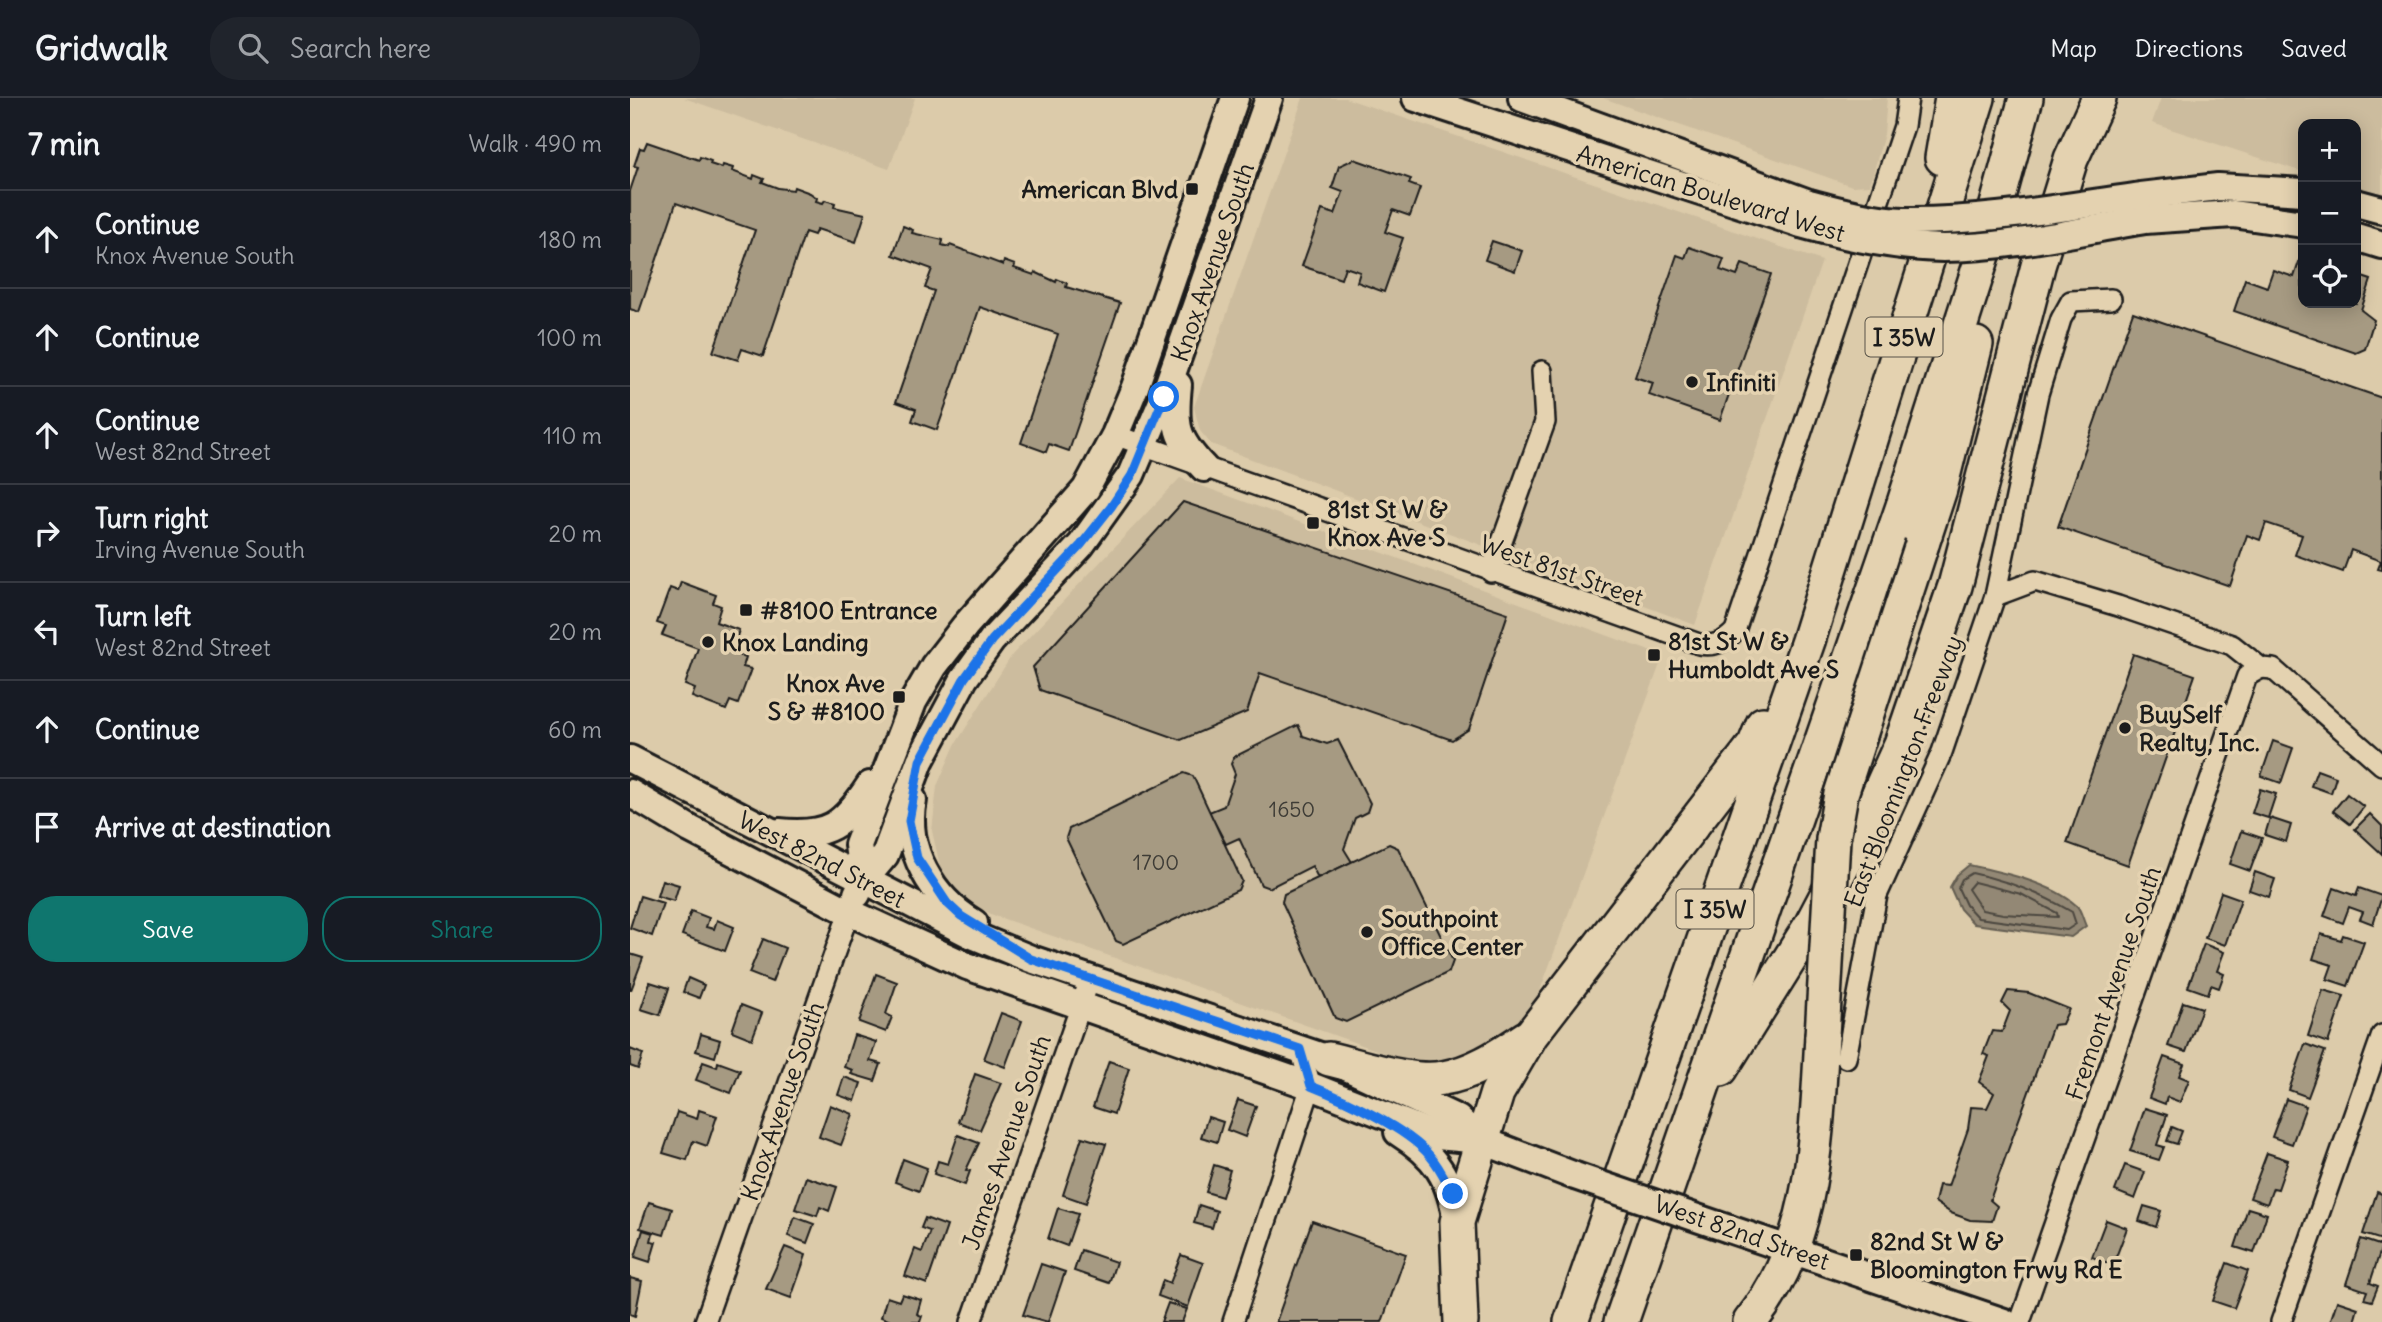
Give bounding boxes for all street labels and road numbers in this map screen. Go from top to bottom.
street label: American Boulevard West [1573,138,1849,248]
street label: Knox Avenue South [1164,159,1260,365]
road number: I 35W [1866,318,1942,356]
street label: West 81st Street [1476,528,1648,612]
street label: East Bloomington Freeway [1837,631,1969,911]
street label: West 82nd Street [734,804,910,914]
street label: Fremont Avenue South [2059,862,2167,1104]
road number: I 35W [1676,890,1754,929]
street label: Knox Avenue South [734,998,830,1204]
street label: James Avenue South [955,1031,1057,1253]
street label: West 82nd Street [1650,1188,1834,1276]

